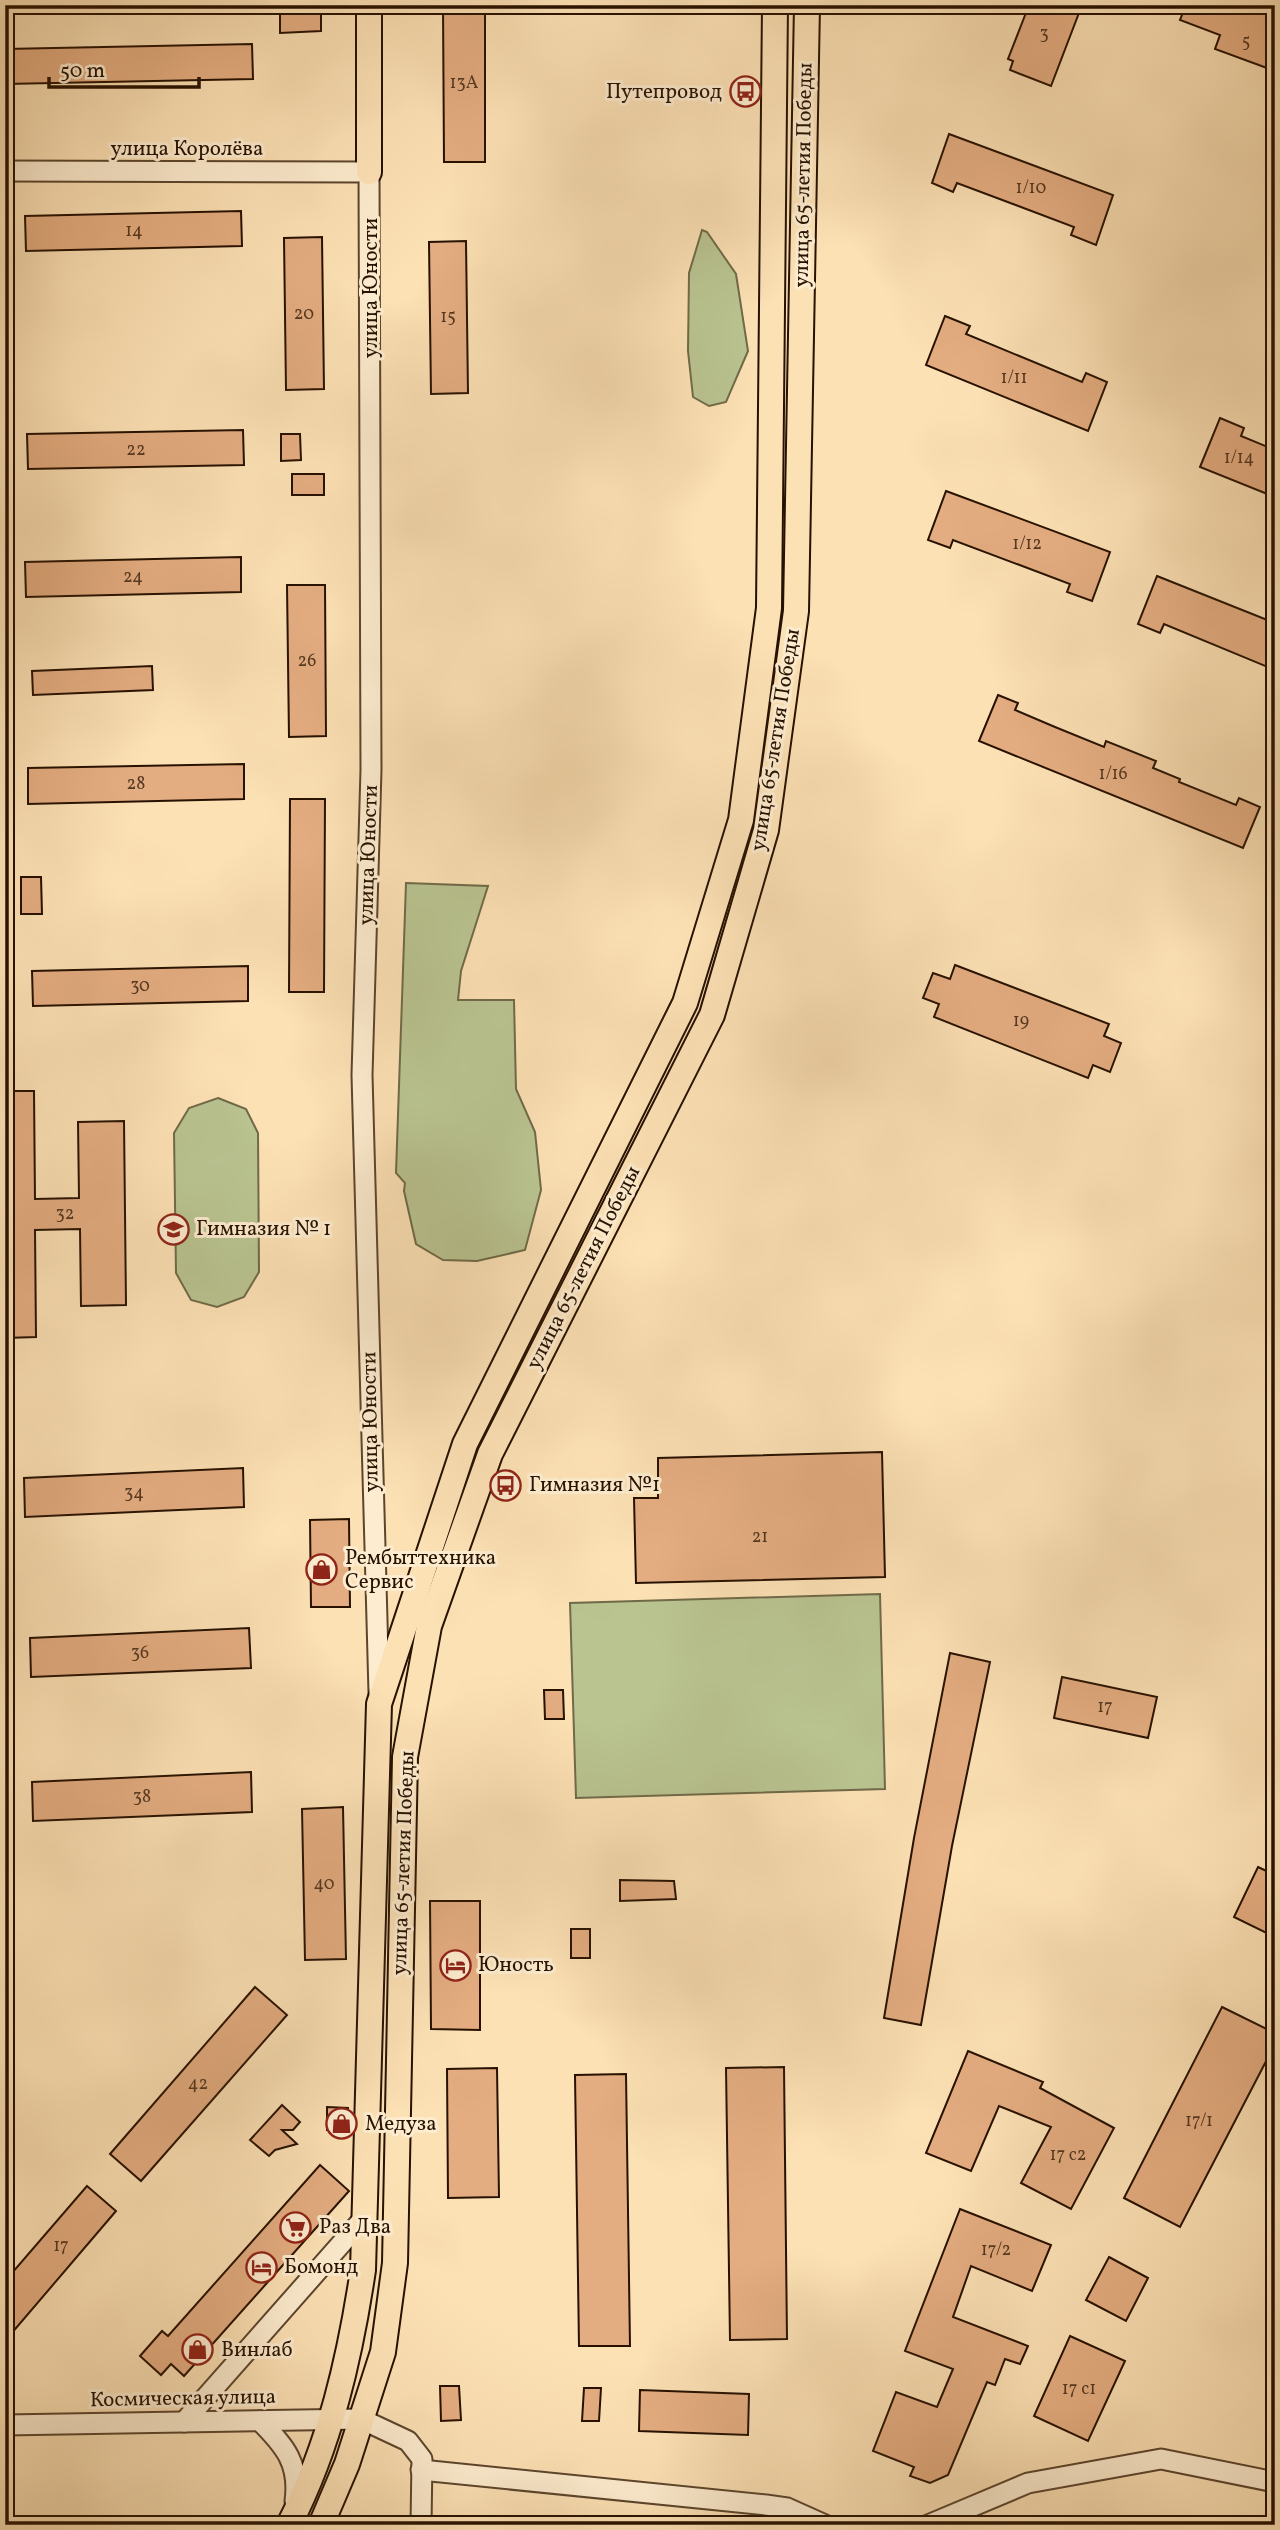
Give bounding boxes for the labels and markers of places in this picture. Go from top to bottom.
bus stop icon: Путепровод [728,75,762,109]
place label: Путепровод [606,78,722,107]
school or university icon: Гимназия № 1 [156,1212,190,1246]
place label: Гимназия № 1 [196,1215,331,1244]
bus stop icon: Гимназия №1 [489,1468,523,1502]
place label: Гимназия №1 [529,1471,660,1500]
place label: Рембыттехника Сервис [345,1544,496,1597]
shop icon: Рембыттехника Сервис [305,1553,339,1587]
hotel icon: Юность [438,1948,472,1982]
place label: Юность [478,1951,554,1980]
shop icon: Медуза [325,2107,359,2141]
place label: Медуза [365,2110,437,2139]
supermarket icon: Раз Два [279,2210,313,2244]
place label: Раз Два [319,2213,391,2242]
hotel icon: Бомонд [244,2250,278,2284]
place label: Бомонд [284,2253,358,2282]
shop icon: Винлаб [181,2333,215,2367]
place label: Винлаб [221,2336,293,2365]

